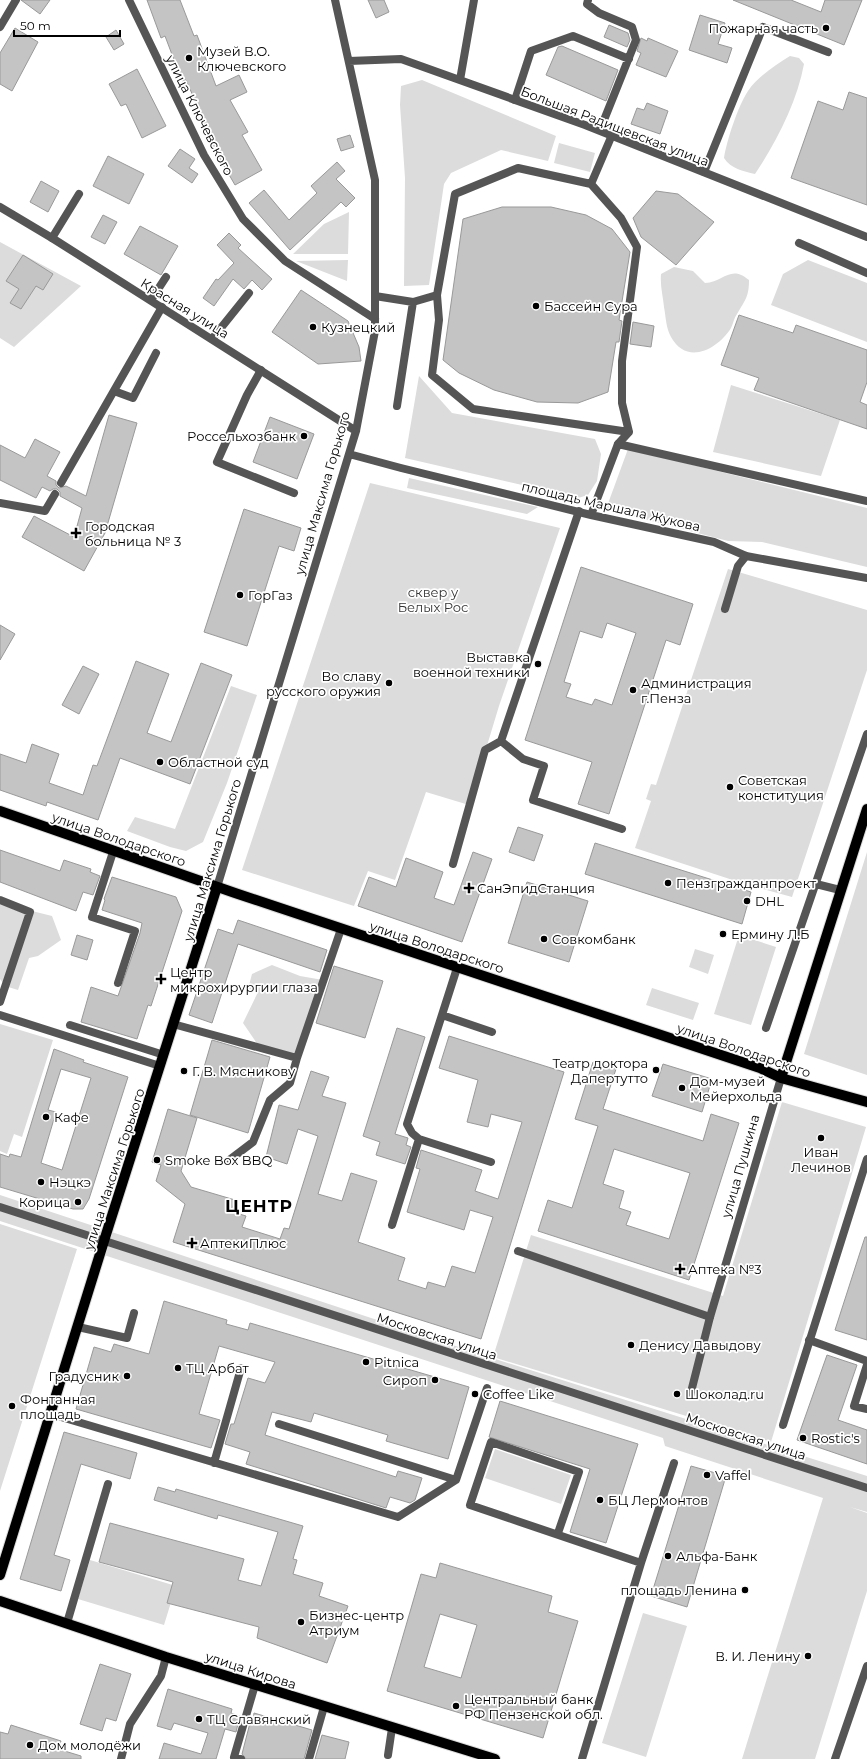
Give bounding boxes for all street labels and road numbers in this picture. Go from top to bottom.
street label: улица Ключевского [162,51,237,178]
street label: Большая Радищевская улица [519,83,711,169]
street label: Красная улица [138,274,232,342]
street label: улица Максима Горького [291,410,353,577]
street label: площадь Маршала Жукова [520,478,702,534]
street label: улица Максима Горького [179,777,244,944]
street label: улица Володарского [49,808,188,869]
street label: улица Володарского [367,917,506,976]
street label: улица Володарского [674,1019,813,1080]
street label: улица Максима Горького [80,1086,148,1253]
street label: улица Пушкина [717,1112,762,1221]
street label: Московская улица [375,1309,499,1363]
street label: Московская улица [684,1409,808,1463]
street label: улица Кирова [203,1647,298,1692]

